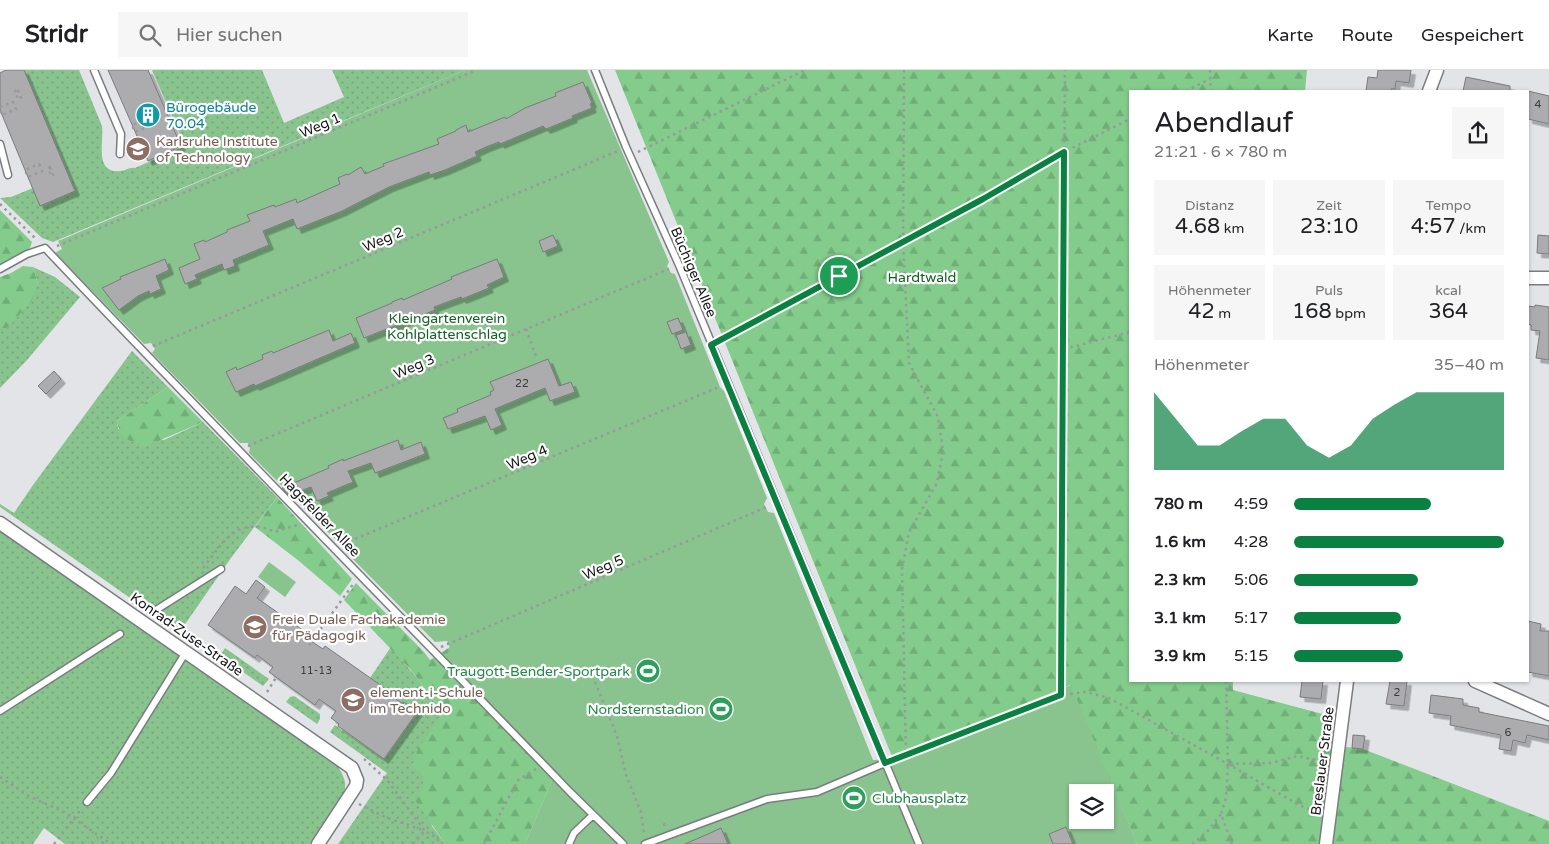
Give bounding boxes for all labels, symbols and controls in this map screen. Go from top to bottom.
search box [118,12,468,57]
text: Stridr [25,20,88,49]
icon: search [136,21,164,49]
text: Hier suchen [176,24,283,46]
text: Karte [1267,24,1313,46]
text: Route [1341,24,1393,46]
text: Gespeichert [1421,24,1524,46]
house number: 4 [1535,98,1542,111]
place label: Bürogebäude 70.04 [166,99,257,132]
building icon: Bürogebäude 70.04 [135,102,161,128]
text: Abendlauf [1154,106,1293,140]
button: share [1452,107,1504,159]
street label: Weg 1 [297,109,343,142]
place label: Karlsruhe Institute of Technology [156,133,278,166]
school or university icon: Karlsruhe Institute of Technology [125,136,151,162]
text: 21:21 · 6 × 780 m [1154,142,1287,162]
text: Distanz [1185,197,1234,214]
text: Zeit [1316,197,1342,214]
text: Tempo [1425,197,1471,214]
text: 4.68 [1175,214,1220,239]
text: 23:10 [1300,214,1358,239]
text: 4:57 [1411,214,1456,239]
text: km [1220,220,1244,237]
text: /km [1456,220,1486,237]
street label: Weg 2 [360,223,406,256]
street label: Büchiger Allee [667,224,720,320]
pin [818,255,860,297]
icon: arrive [825,262,853,290]
park label: Hardtwald [888,269,956,286]
text: Höhenmeter [1168,282,1251,299]
text: Puls [1315,282,1343,299]
text: kcal [1435,282,1461,299]
text: 42 [1188,299,1215,324]
text: 168 [1292,299,1332,324]
text: 364 [1429,299,1468,324]
text: m [1215,305,1231,322]
text: bpm [1332,305,1366,322]
park label: Kleingartenverein Kohlplattenschlag [387,310,507,343]
street label: Weg 3 [391,350,437,383]
text: Höhenmeter [1154,355,1249,375]
text: 35–40 m [1434,355,1504,375]
house number: 22 [515,377,529,390]
street label: Weg 4 [504,441,550,474]
street label: Hagsfelder Allee [276,470,364,561]
text: 780 m [1154,494,1203,514]
text: 4:59 [1234,494,1268,514]
text: 1.6 km [1154,532,1206,552]
text: 4:28 [1234,532,1268,552]
street label: Weg 5 [580,551,626,584]
text: 2.3 km [1154,570,1206,590]
text: 5:06 [1234,570,1268,590]
street label: Konrad-Zuse-Straße [127,589,247,680]
text: 3.1 km [1154,608,1206,628]
text: 5:17 [1234,608,1268,628]
place label: Freie Duale Fachakademie für Pädagogik [272,611,446,644]
school or university icon: Freie Duale Fachakademie für Pädagogik [242,614,268,640]
text: 3.9 km [1154,646,1206,666]
text: 5:15 [1234,646,1268,666]
sports icon: Traugott-Bender-Sportpark [635,658,661,684]
place label: Traugott-Bender-Sportpark [447,663,630,680]
house number: 11-13 [300,664,332,677]
place label: element-i-Schule im Technido [370,684,483,717]
house number: 2 [1394,686,1401,699]
school or university icon: element-i-Schule im Technido [340,687,366,713]
sports icon: Nordsternstadion [708,696,734,722]
place label: Nordsternstadion [587,701,704,718]
street label: Breslauer Straße [1307,706,1338,816]
house number: 6 [1505,726,1512,739]
map controls [1069,784,1114,829]
button: layers [1069,784,1114,829]
sports icon: Clubhausplatz [841,785,867,811]
place label: Clubhausplatz [872,790,967,807]

